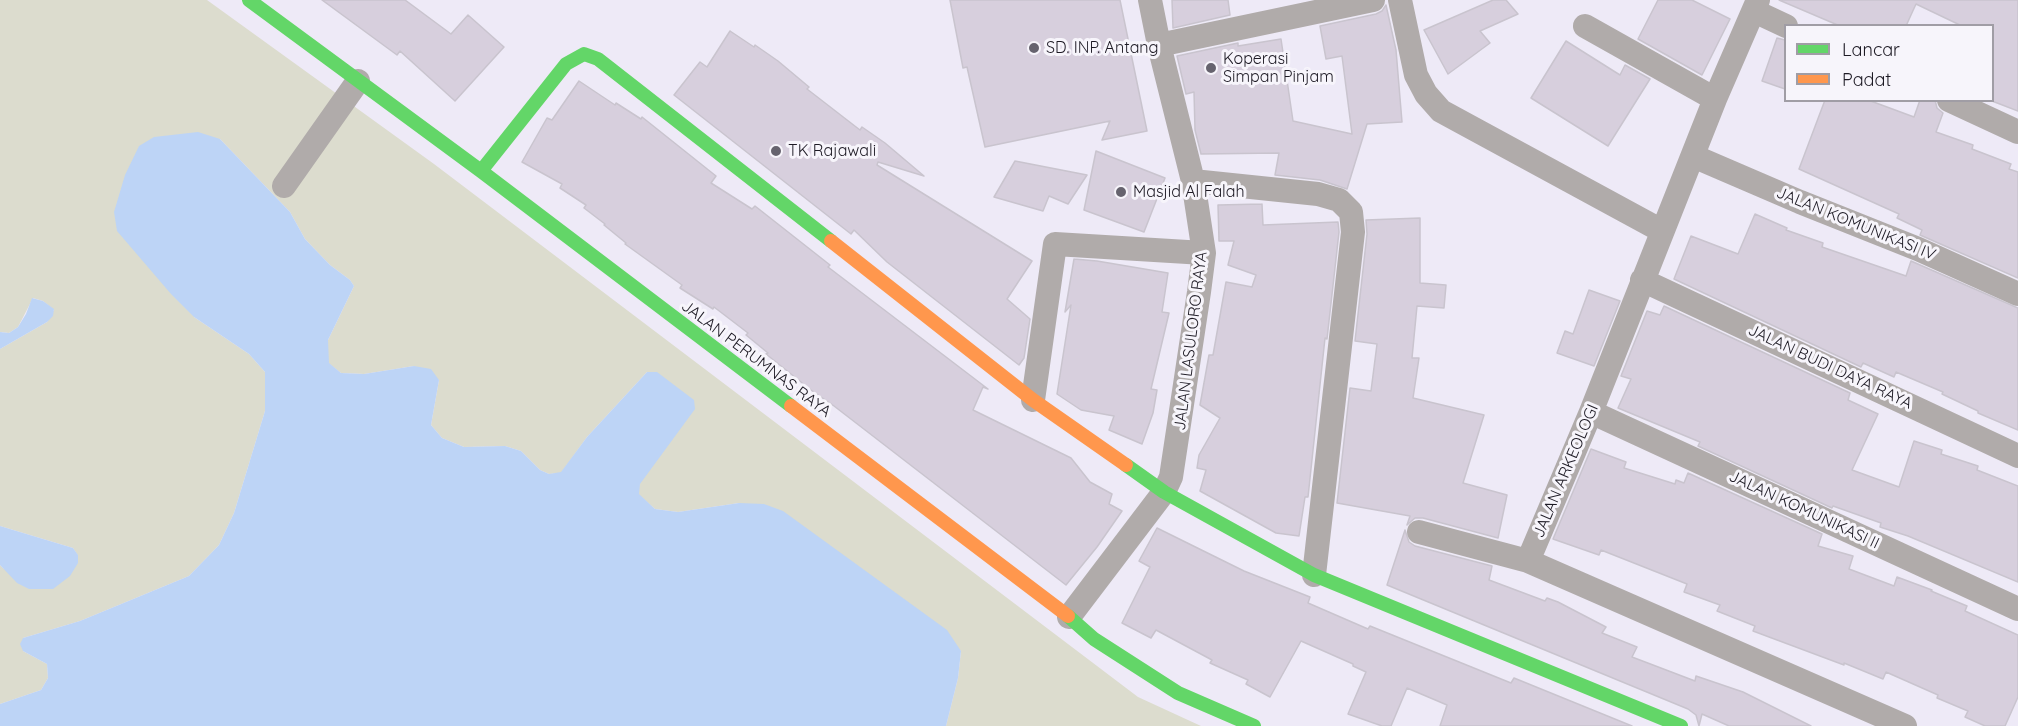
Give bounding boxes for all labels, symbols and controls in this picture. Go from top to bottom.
legend [1784,24,1994,102]
place label: SD. INP. Antang [1046,38,1159,58]
text: Lancar [1842,38,1900,61]
marker: SD. INP. Antang [1027,41,1041,55]
place label: Koperasi Simpan Pinjam [1223,49,1334,87]
marker: Koperasi Simpan Pinjam [1204,61,1218,75]
text: Padat [1842,68,1891,91]
place label: TK Rajawali [788,141,876,161]
marker: TK Rajawali [769,144,783,158]
place label: Masjid Al Falah [1133,182,1245,202]
street label: JALAN KOMUNIKASI IV [1774,183,1938,265]
marker: Masjid Al Falah [1114,185,1128,199]
street label: JALAN LASULORO RAYA [1170,250,1212,432]
street label: JALAN PERUMNAS RAYA [677,296,835,422]
street label: JALAN BUDI DAYA RAYA [1745,320,1915,414]
street label: JALAN ARKEOLOGI [1529,401,1603,541]
street label: JALAN KOMUNIKASI II [1726,467,1882,553]

